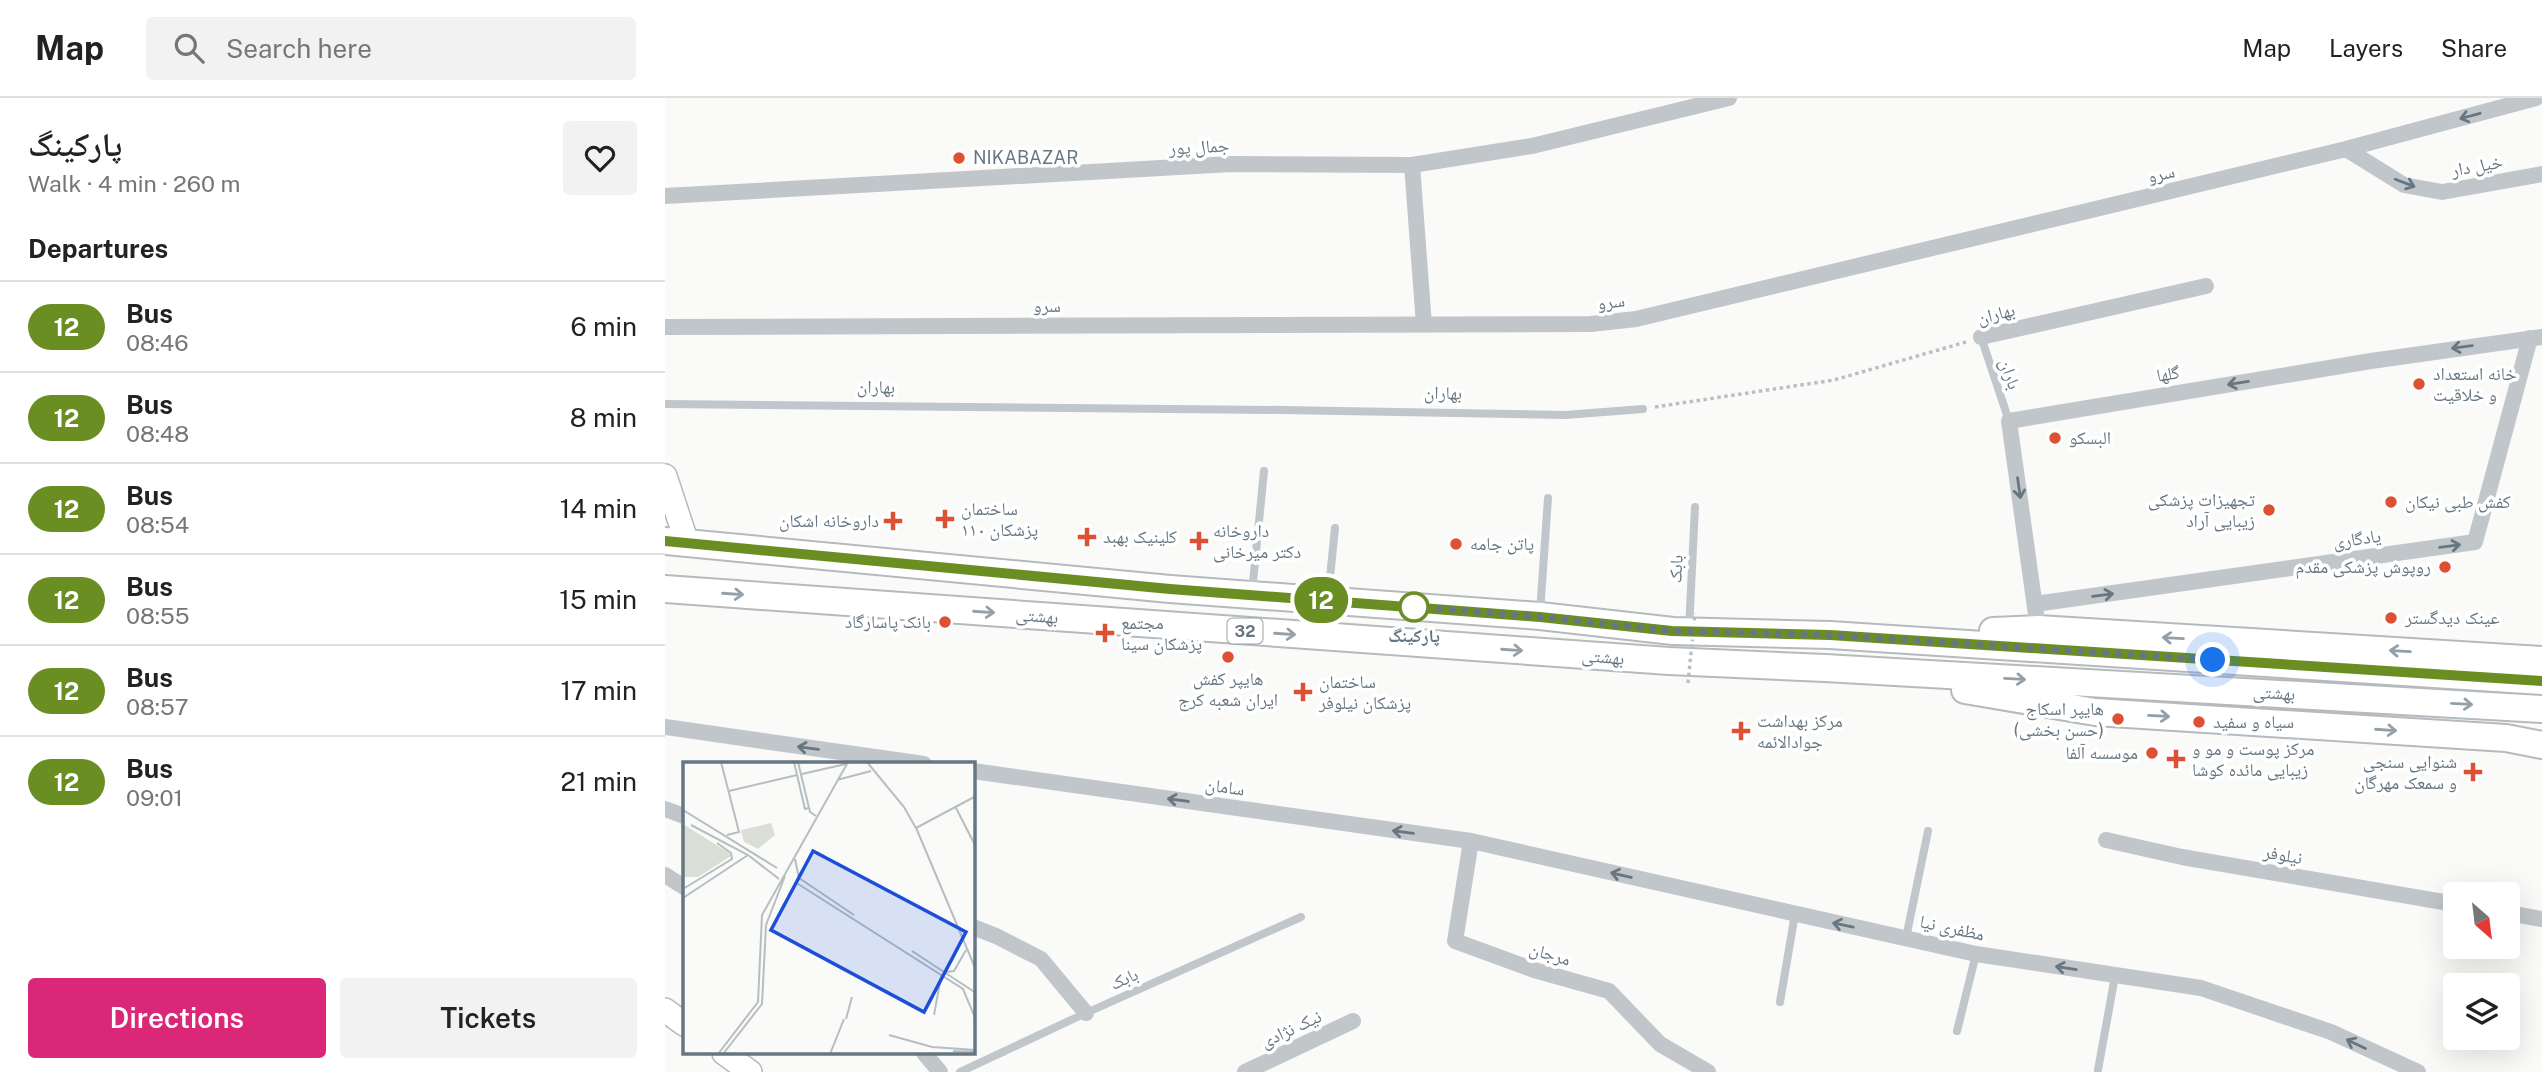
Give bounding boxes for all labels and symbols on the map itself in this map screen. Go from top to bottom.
one-way arrow [2459,110,2481,123]
street label: جمال پور [1167,134,1230,160]
place label: NIKABAZAR [973,147,1078,168]
marker: NIKABAZAR [951,150,967,166]
street label: خیل دار [2449,151,2504,181]
street label: سرو [2145,160,2177,187]
one-way arrow [2394,178,2415,191]
street label: سرو [1596,289,1626,314]
street label: سرو [1033,295,1061,316]
street label: بهاران [1975,299,2017,329]
one-way arrow [2452,341,2474,354]
street label: باران [1995,356,2026,392]
street label: گلها [2155,361,2182,386]
place label: خانه استعداد و خلاقیت [2433,363,2517,405]
street label: بهاران [857,376,895,398]
marker: خانه استعداد و خلاقیت [2411,376,2427,392]
one-way arrow [2227,377,2250,390]
street label: بهاران [1424,382,1462,404]
place label: البسکو [2069,427,2111,449]
marker: البسکو [2047,430,2063,446]
one-way arrow [2013,476,2026,499]
place label: تجهیزات پزشکی زیبایی آراد [2148,489,2255,532]
place label: کفش طبی نیکان [2405,491,2511,513]
marker: کفش طبی نیکان [2383,494,2399,510]
place label: ساختمان پزشکان ۱۱۰ [961,498,1038,541]
marker: تجهیزات پزشکی زیبایی آراد [2261,502,2277,518]
marker: ساختمان پزشکان ۱۱۰ [935,509,955,529]
place label: داروخانه اشکان [779,510,879,532]
marker: داروخانه اشکان [885,513,901,529]
place label: داروخانه دکتر میرخانی [1213,520,1301,563]
street label: یادگاری [2332,525,2382,553]
place label: کلینیک بهبد [1103,526,1178,548]
marker: کلینیک بهبد [1077,527,1097,547]
marker: داروخانه دکتر میرخانی [1191,533,1207,549]
place label: پاتن جامه [1470,533,1534,555]
marker: پاتن جامه [1448,536,1464,552]
one-way arrow [2438,539,2460,552]
street label: بابک [1664,554,1687,584]
place label: روپوش پزشکی مقدم [2296,556,2431,579]
marker: روپوش پزشکی مقدم [2437,559,2453,575]
line badge: 12 [1289,577,1353,623]
one-way arrow [721,588,744,601]
one-way arrow [2091,588,2114,601]
marker: پارکینگ [1399,592,1429,622]
street label: بهشتى [1015,604,1059,628]
one-way arrow [973,606,995,619]
place label: عینک دیدگستر [2404,607,2499,628]
marker: عینک دیدگستر [2383,610,2399,626]
place label: بانک پاسارگاد [845,611,931,633]
place label: مجتمع پزشکان سینا [1121,612,1202,655]
marker: بانک پاسارگاد [937,614,953,630]
road number: 32 [1227,618,1263,644]
marker: مجتمع پزشکان سینا [1095,623,1115,643]
place label: پارکینگ [1388,625,1440,647]
one-way arrow [1273,627,1296,640]
one-way arrow [2162,631,2185,644]
your location [2195,642,2230,677]
one-way arrow [1500,644,1522,657]
street label: بهشتى [1581,645,1625,669]
one-way arrow [2389,645,2412,658]
marker: هایپر کفش ایران شعبه کرج [1220,649,1236,665]
place label: هایپر کفش ایران شعبه کرج [1178,668,1278,712]
place label: ساختمان پزشکان نیلوفر [1318,671,1411,714]
one-way arrow [2003,672,2026,685]
street label: بهشتى [2252,681,2296,705]
marker: ساختمان پزشکان نیلوفر [1293,682,1313,702]
place label: هایپر اسکاج (حسن بخشی) [2013,698,2104,741]
one-way arrow [2451,698,2473,711]
place label: مرکز بهداشت جوادالائمه [1757,710,1843,752]
one-way arrow [2147,710,2170,723]
marker: هایپر اسکاج (حسن بخشی) [2110,711,2126,727]
place label: سیاه و سفید [2213,711,2294,732]
marker: سیاه و سفید [2191,714,2207,730]
marker: مرکز بهداشت جوادالائمه [1731,721,1751,741]
one-way arrow [2374,724,2397,737]
place label: مرکز پوست و مو و زیبایی مائده کوشا [2192,738,2314,781]
one-way arrow [797,741,820,754]
place label: موسسه آلفا [2065,742,2138,763]
marker: موسسه آلفا [2144,745,2160,761]
marker: مرکز پوست و مو و زیبایی مائده کوشا [2166,749,2186,769]
place label: شنوایی سنجی و سمعک مهرگان [2354,751,2457,794]
inset map [683,762,975,1054]
marker: شنوایی سنجی و سمعک مهرگان [2463,762,2483,782]
street label: سامان [1204,773,1246,801]
one-way arrow [1167,793,1190,806]
one-way arrow [1392,825,1415,838]
street label: نیلوفر [2261,841,2304,869]
one-way arrow [1610,868,1633,881]
north arrow [2443,882,2520,959]
street label: مظفری نیا [1918,910,1986,946]
one-way arrow [1832,917,1855,931]
street label: مرجان [1527,937,1573,971]
one-way arrow [2055,961,2078,974]
street label: بابک [1107,963,1141,994]
street label: نیک نژادی [1257,1005,1325,1053]
one-way arrow [2346,1037,2367,1050]

